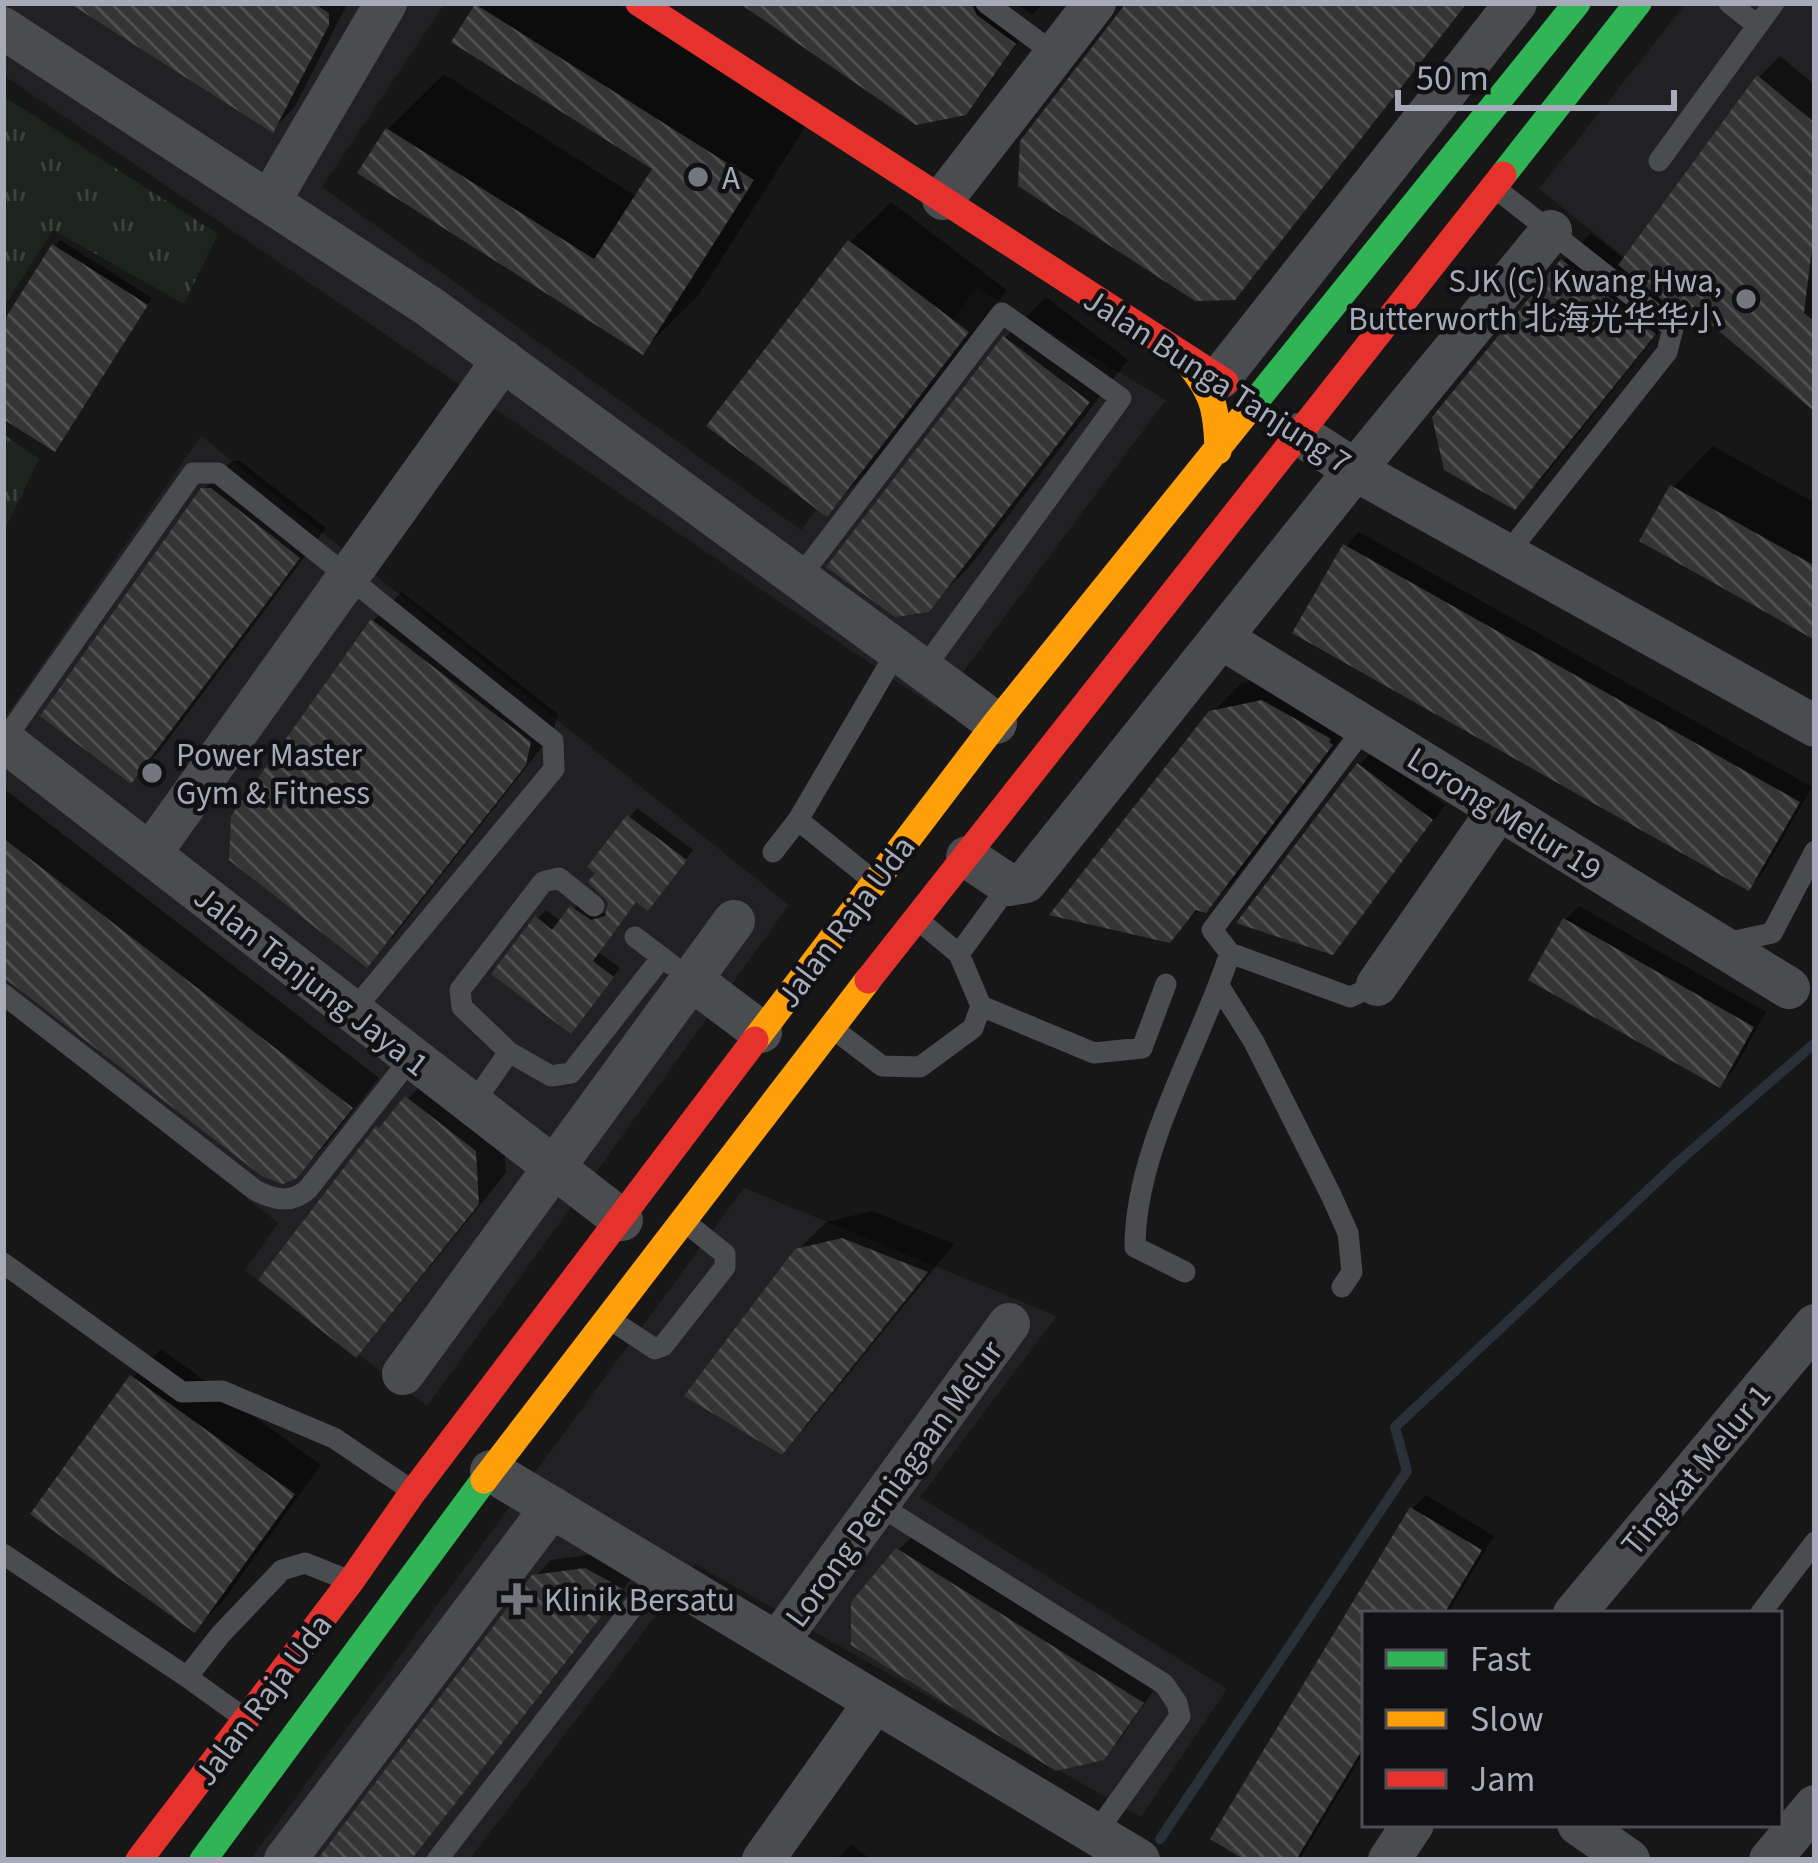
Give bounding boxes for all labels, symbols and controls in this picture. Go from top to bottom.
scale bar [1398,36,1674,110]
text: 50 m [1416,53,1489,104]
place label: A [722,155,740,202]
marker: A [685,164,711,190]
place label: SJK (C) Kwang Hwa, Butterworth 北海光华华小 [1348,258,1722,343]
street label: Jalan Bunga Tanjung 7 [1074,277,1360,486]
marker: SJK (C) Kwang Hwa, Butterworth 北海光华华小 [1733,286,1759,312]
place label: Power Master Gym & Fitness [176,732,370,817]
street label: Lorong Melur 19 [1398,736,1611,893]
marker: Power Master Gym & Fitness [139,760,165,786]
street label: Jalan Raja Uda [766,826,927,1018]
street label: Jalan Tanjung Jaya 1 [184,875,438,1088]
street label: Lorong Perniagaan Melur [774,1330,1015,1637]
street label: Tingkat Melur 1 [1610,1374,1782,1566]
place label: Klinik Bersatu [544,1577,735,1624]
marker: Klinik Bersatu [501,1583,533,1615]
street label: Jalan Raja Uda [183,1604,344,1796]
legend [1362,1611,1782,1827]
text: Fast [1470,1634,1531,1685]
text: Slow [1470,1694,1544,1745]
text: Jam [1470,1754,1535,1805]

